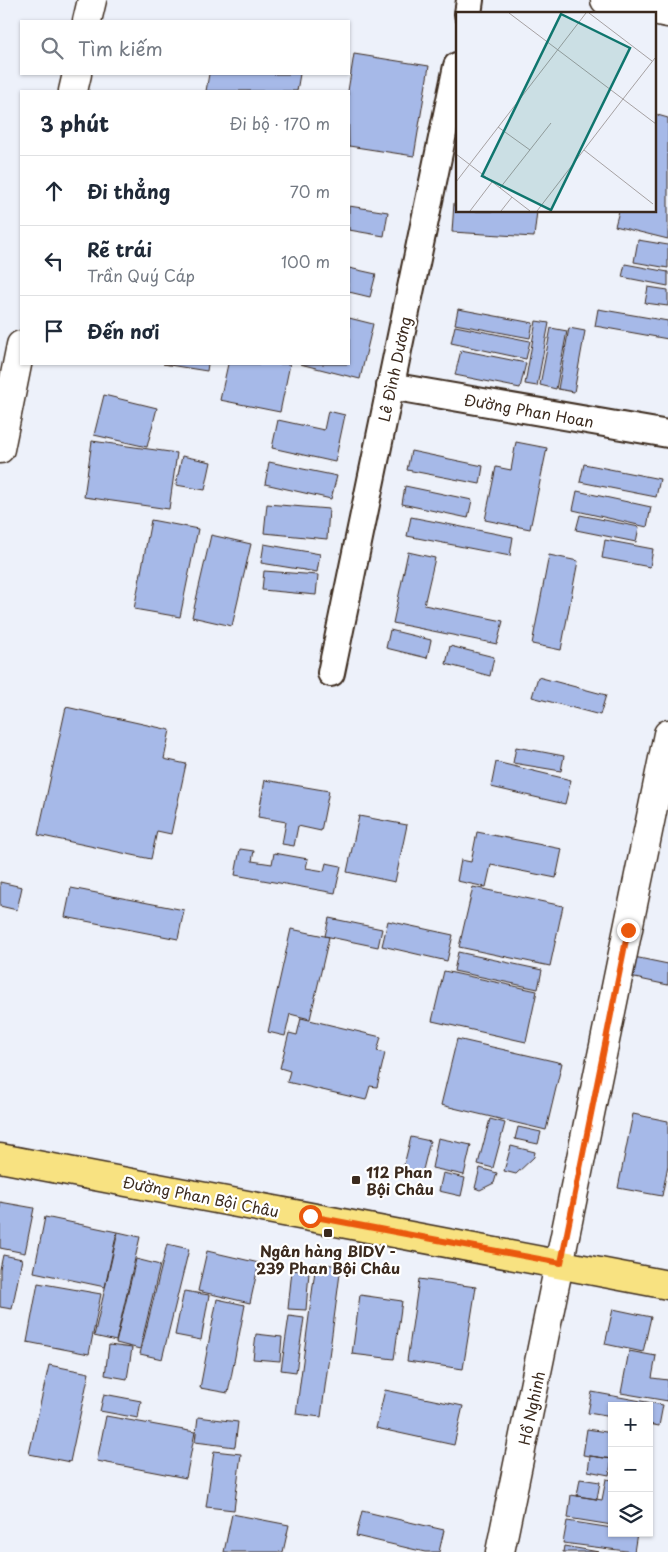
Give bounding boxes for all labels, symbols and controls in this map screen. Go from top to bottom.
inset map [456,12,656,212]
search box [20,20,350,75]
icon: search [38,34,66,62]
text: Tìm kiếm [78,34,163,62]
text: 3 phút [40,107,109,139]
text: Đi bộ · 170 m [229,111,330,135]
icon: ahead [40,177,68,205]
text: Đi thẳng [87,177,170,205]
text: 70 m [290,179,330,203]
text: Rẽ trái [87,235,152,263]
icon: left [40,247,68,275]
text: 100 m [281,249,330,273]
text: Trần Quý Cáp [87,263,195,287]
street label: Lê Đình Dương [372,314,416,424]
icon: arrive [40,317,68,345]
text: Đến nơi [87,317,160,345]
street label: Đường Phan Hoan [462,387,596,433]
route end [617,919,640,942]
place label: 112 Phan Bội Châu [366,1160,434,1200]
street label: Đường Phan Bội Châu [121,1170,281,1222]
marker: 112 Phan Bội Châu [350,1174,362,1186]
route start [299,1205,322,1228]
marker: Ngân hàng BIDV - 239 Phan Bội Châu [322,1227,334,1239]
place label: Ngân hàng BIDV - 239 Phan Bội Châu [256,1239,400,1279]
street label: Hồ Nghinh [512,1369,550,1447]
map controls [608,1402,653,1537]
button: + [608,1402,653,1447]
button: − [608,1447,653,1492]
button: layers [608,1492,653,1537]

